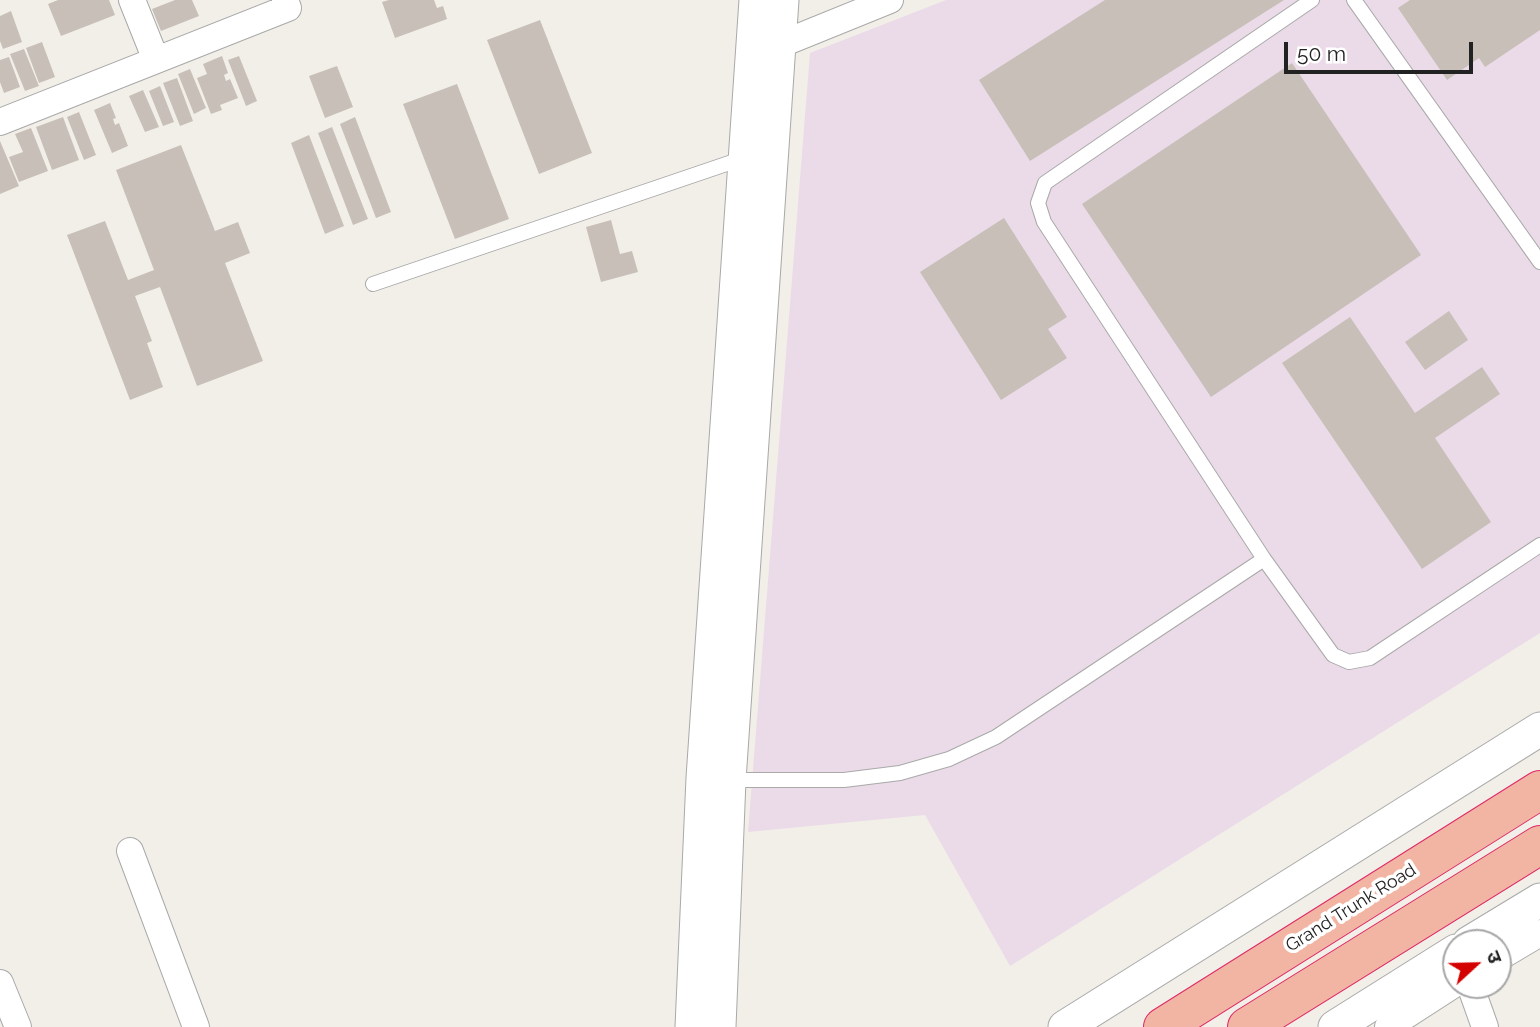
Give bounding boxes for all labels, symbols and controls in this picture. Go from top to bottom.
scale bar [1288,28,1477,72]
text: 50 m [1297,41,1346,66]
street label: Grand Trunk Road [1282,859,1420,957]
north arrow [1442,929,1512,999]
text: उ [1482,948,1507,966]

